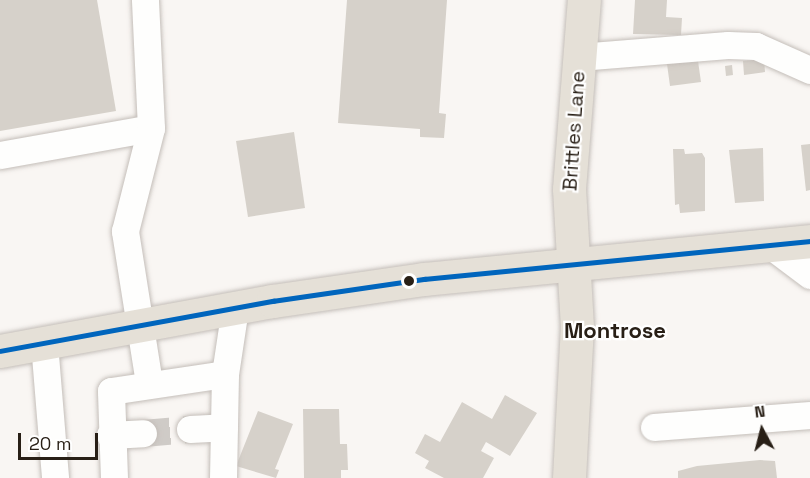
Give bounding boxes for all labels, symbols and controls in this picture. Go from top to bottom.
street label: Brittles Lane [558,70,590,192]
unlabelled marker [403,275,415,287]
district label: Montrose [564,318,666,344]
north arrow [732,400,792,460]
text: N [753,401,766,423]
scale bar [21,421,100,459]
text: 20 m [29,432,72,455]

